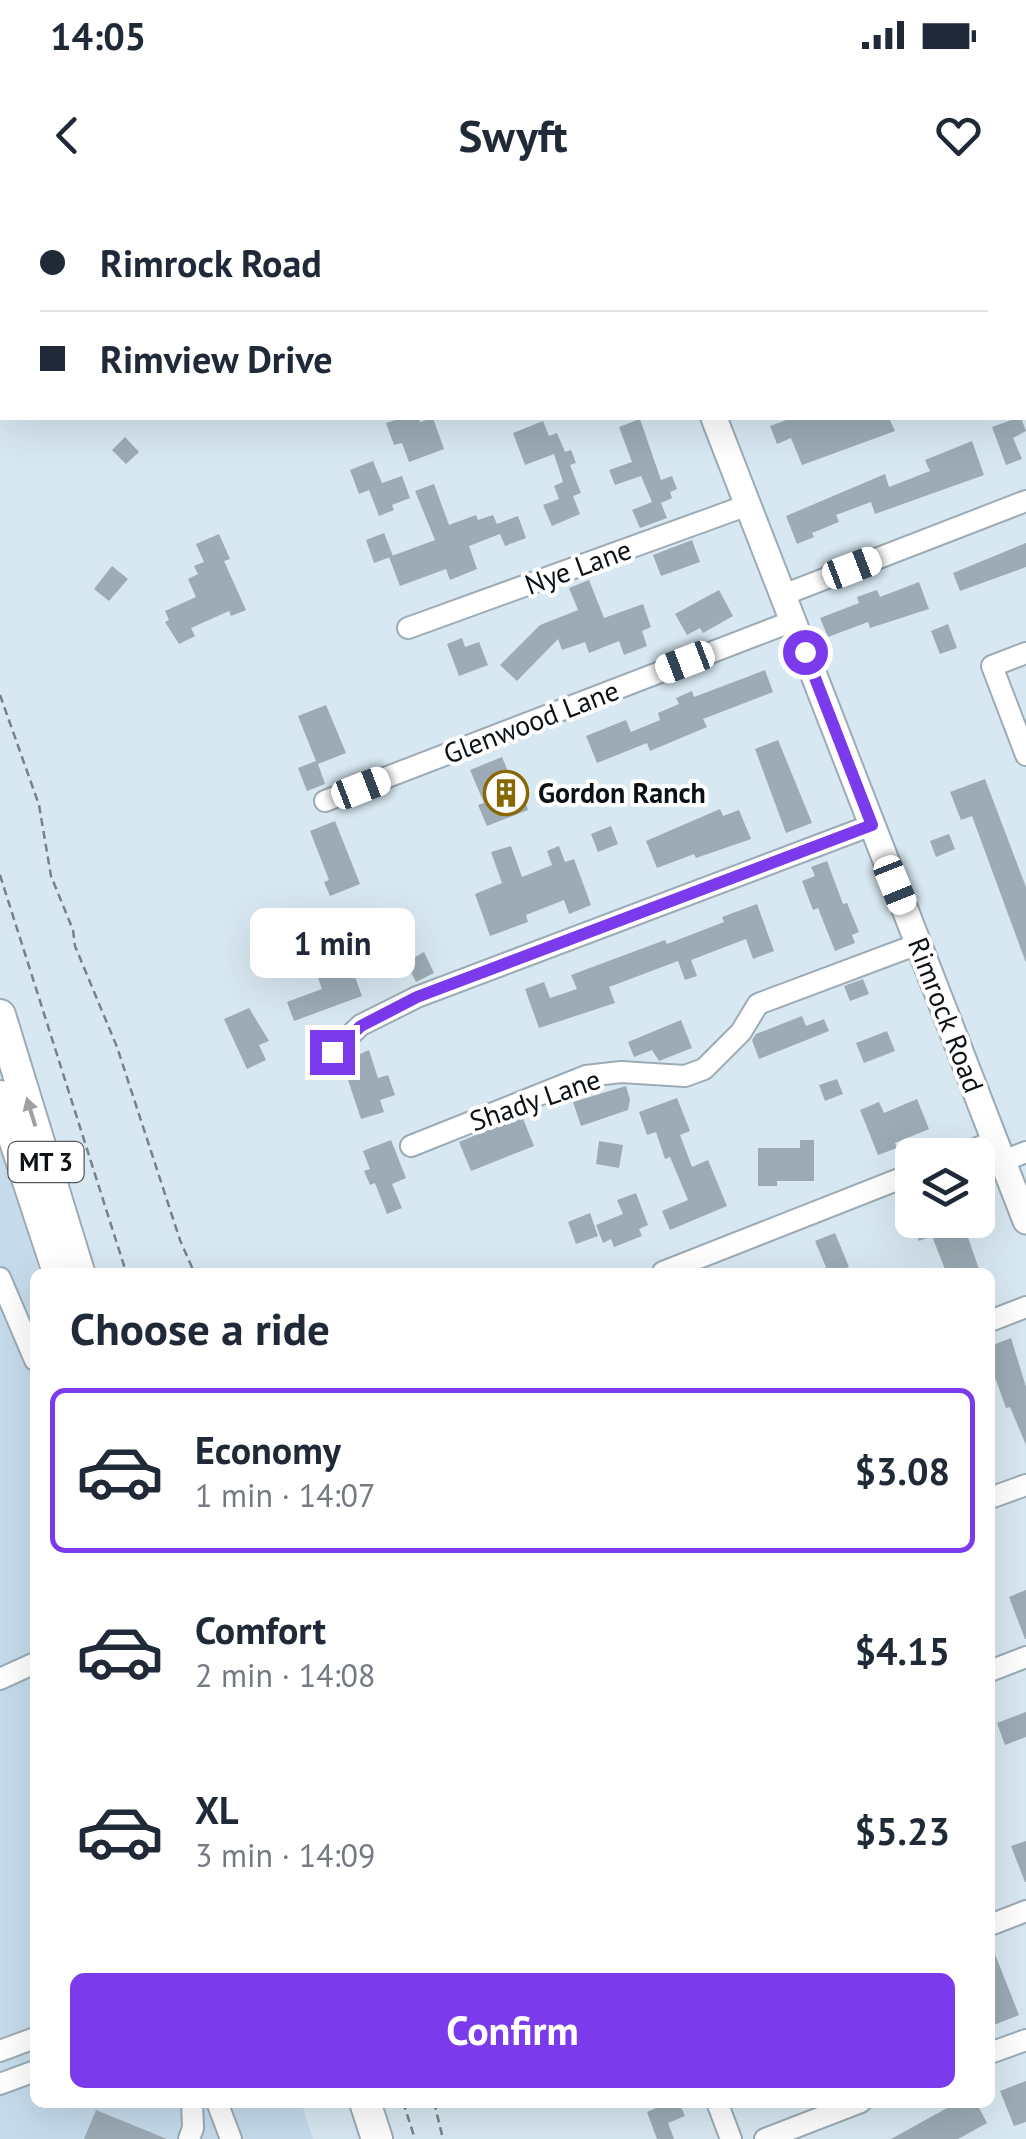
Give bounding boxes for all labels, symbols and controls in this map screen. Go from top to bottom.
text: 14:05 [50,11,146,60]
text: Swyft [458,106,568,164]
icon: back [40,108,95,163]
icon: heart [931,108,986,163]
text: Rimrock Road [100,238,322,287]
text: Rimview Drive [100,334,333,383]
street label: Nye Lane [520,530,636,603]
car [819,543,885,593]
route start [783,630,828,675]
car [652,637,718,687]
street label: Glenwood Lane [438,671,624,772]
car [328,763,394,813]
building icon: Gordon Ranch [483,770,529,816]
place label: Gordon Ranch [538,774,706,811]
car [870,852,920,918]
callout: 1 min [250,907,414,977]
text: 1 min [293,922,372,964]
street label: Rimrock Road [900,932,993,1098]
route end [310,1030,355,1075]
street label: Shady Lane [465,1060,605,1139]
one-way arrow [23,1096,38,1127]
map controls [895,1138,995,1238]
button: layers [895,1138,995,1238]
road number: MT 3 [8,1142,84,1182]
text: Choose a ride [70,1299,330,1357]
text: Economy [195,1425,341,1474]
icon: car [75,1426,165,1516]
text: $3.08 [854,1446,950,1495]
text: 1 min · 14:07 [195,1474,375,1516]
text: Comfort [195,1605,326,1654]
icon: car [75,1606,165,1696]
text: $4.15 [854,1626,950,1675]
text: 2 min · 14:08 [195,1654,375,1696]
text: XL [195,1785,239,1834]
icon: car [75,1786,165,1876]
text: $5.23 [854,1806,950,1855]
text: 3 min · 14:09 [195,1834,375,1876]
button: Confirm [70,1973,955,2088]

